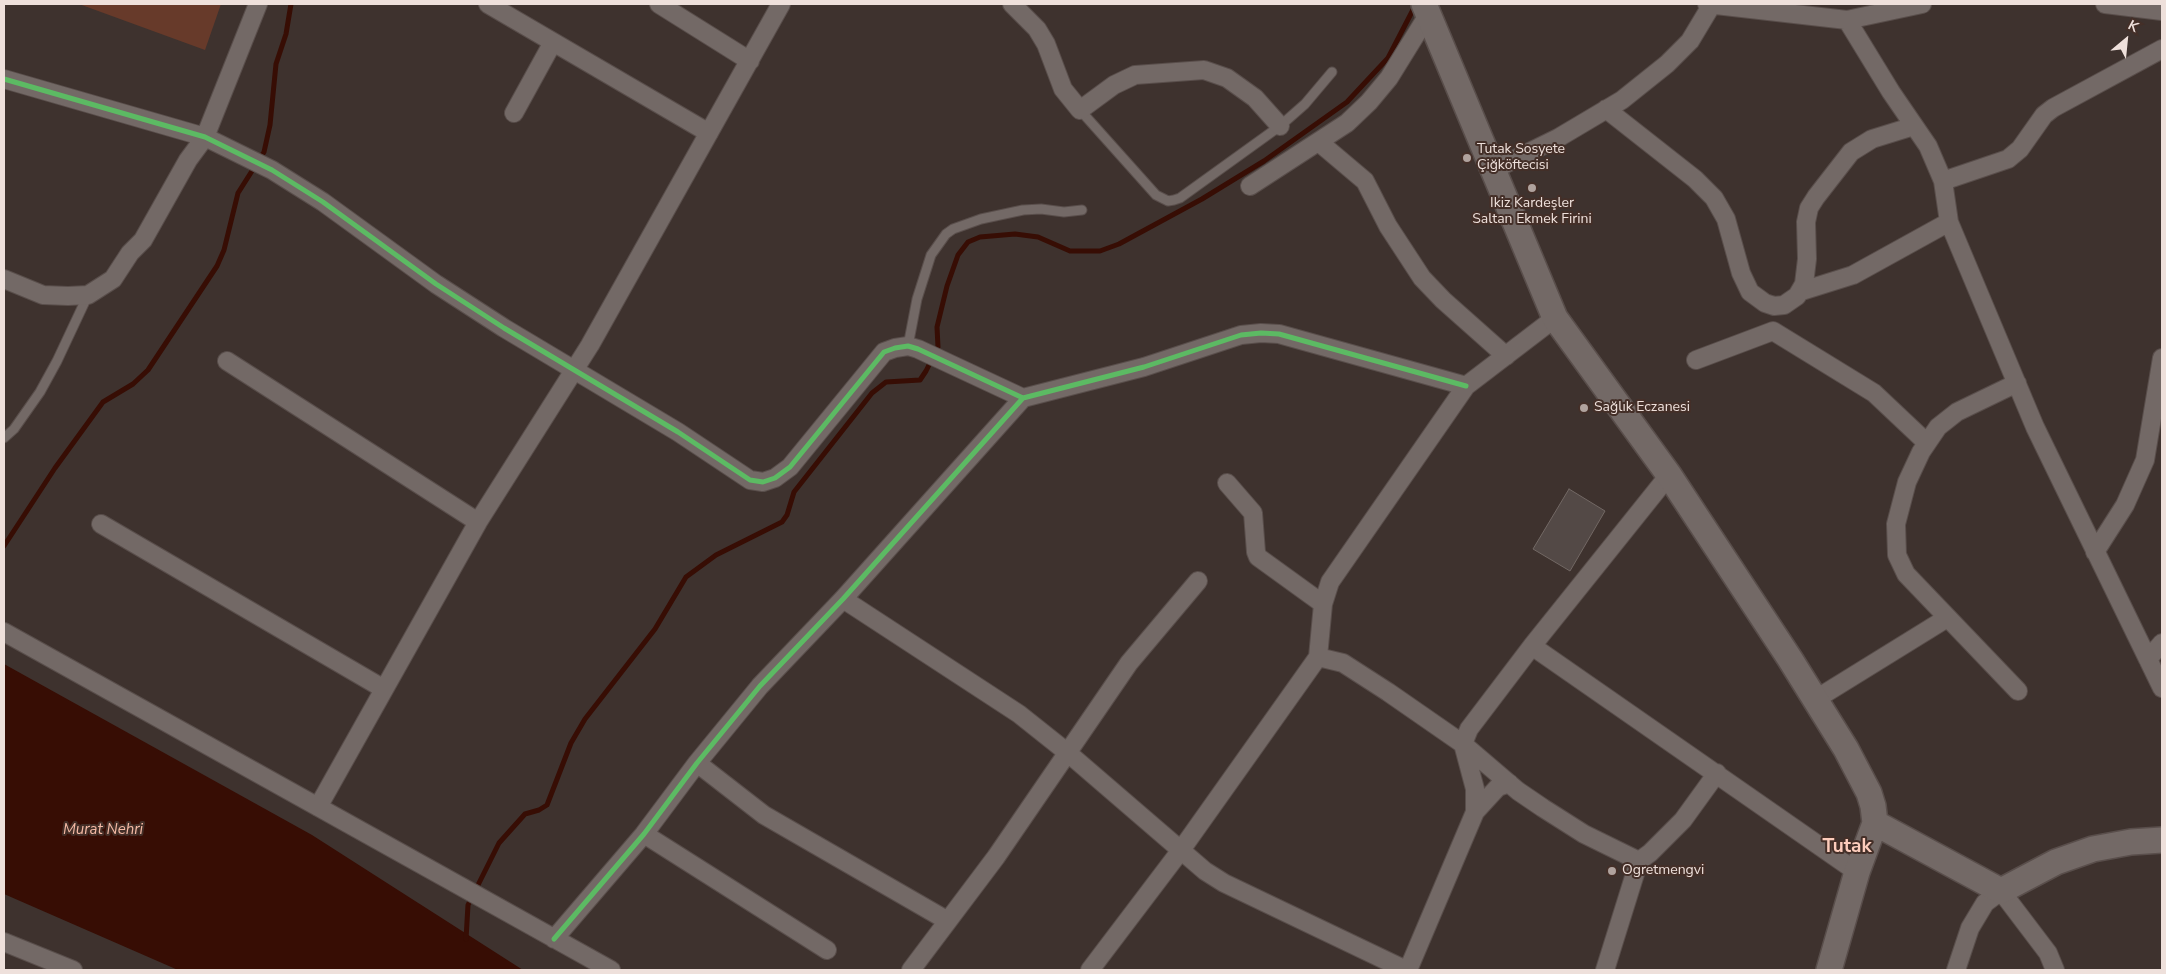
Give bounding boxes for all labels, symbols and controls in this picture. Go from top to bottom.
north arrow [2101,15,2151,65]
text: K [2125,16,2142,37]
place label: Tutak Sosyete Çiğköftecisi [1477,142,1565,174]
marker: Tutak Sosyete Çiğköftecisi [1461,152,1473,164]
marker: Ikiz Kardeşler Saltan Ekmek Firini [1526,182,1538,194]
place label: Ikiz Kardeşler Saltan Ekmek Firini [1472,196,1592,228]
place label: Sağlık Eczanesi [1594,400,1690,416]
marker: Sağlık Eczanesi [1578,402,1590,414]
water label: Murat Nehri [63,821,143,839]
district label: Tutak [1822,836,1872,858]
place label: Ogretmengvi [1622,863,1704,879]
marker: Ogretmengvi [1606,865,1618,877]

